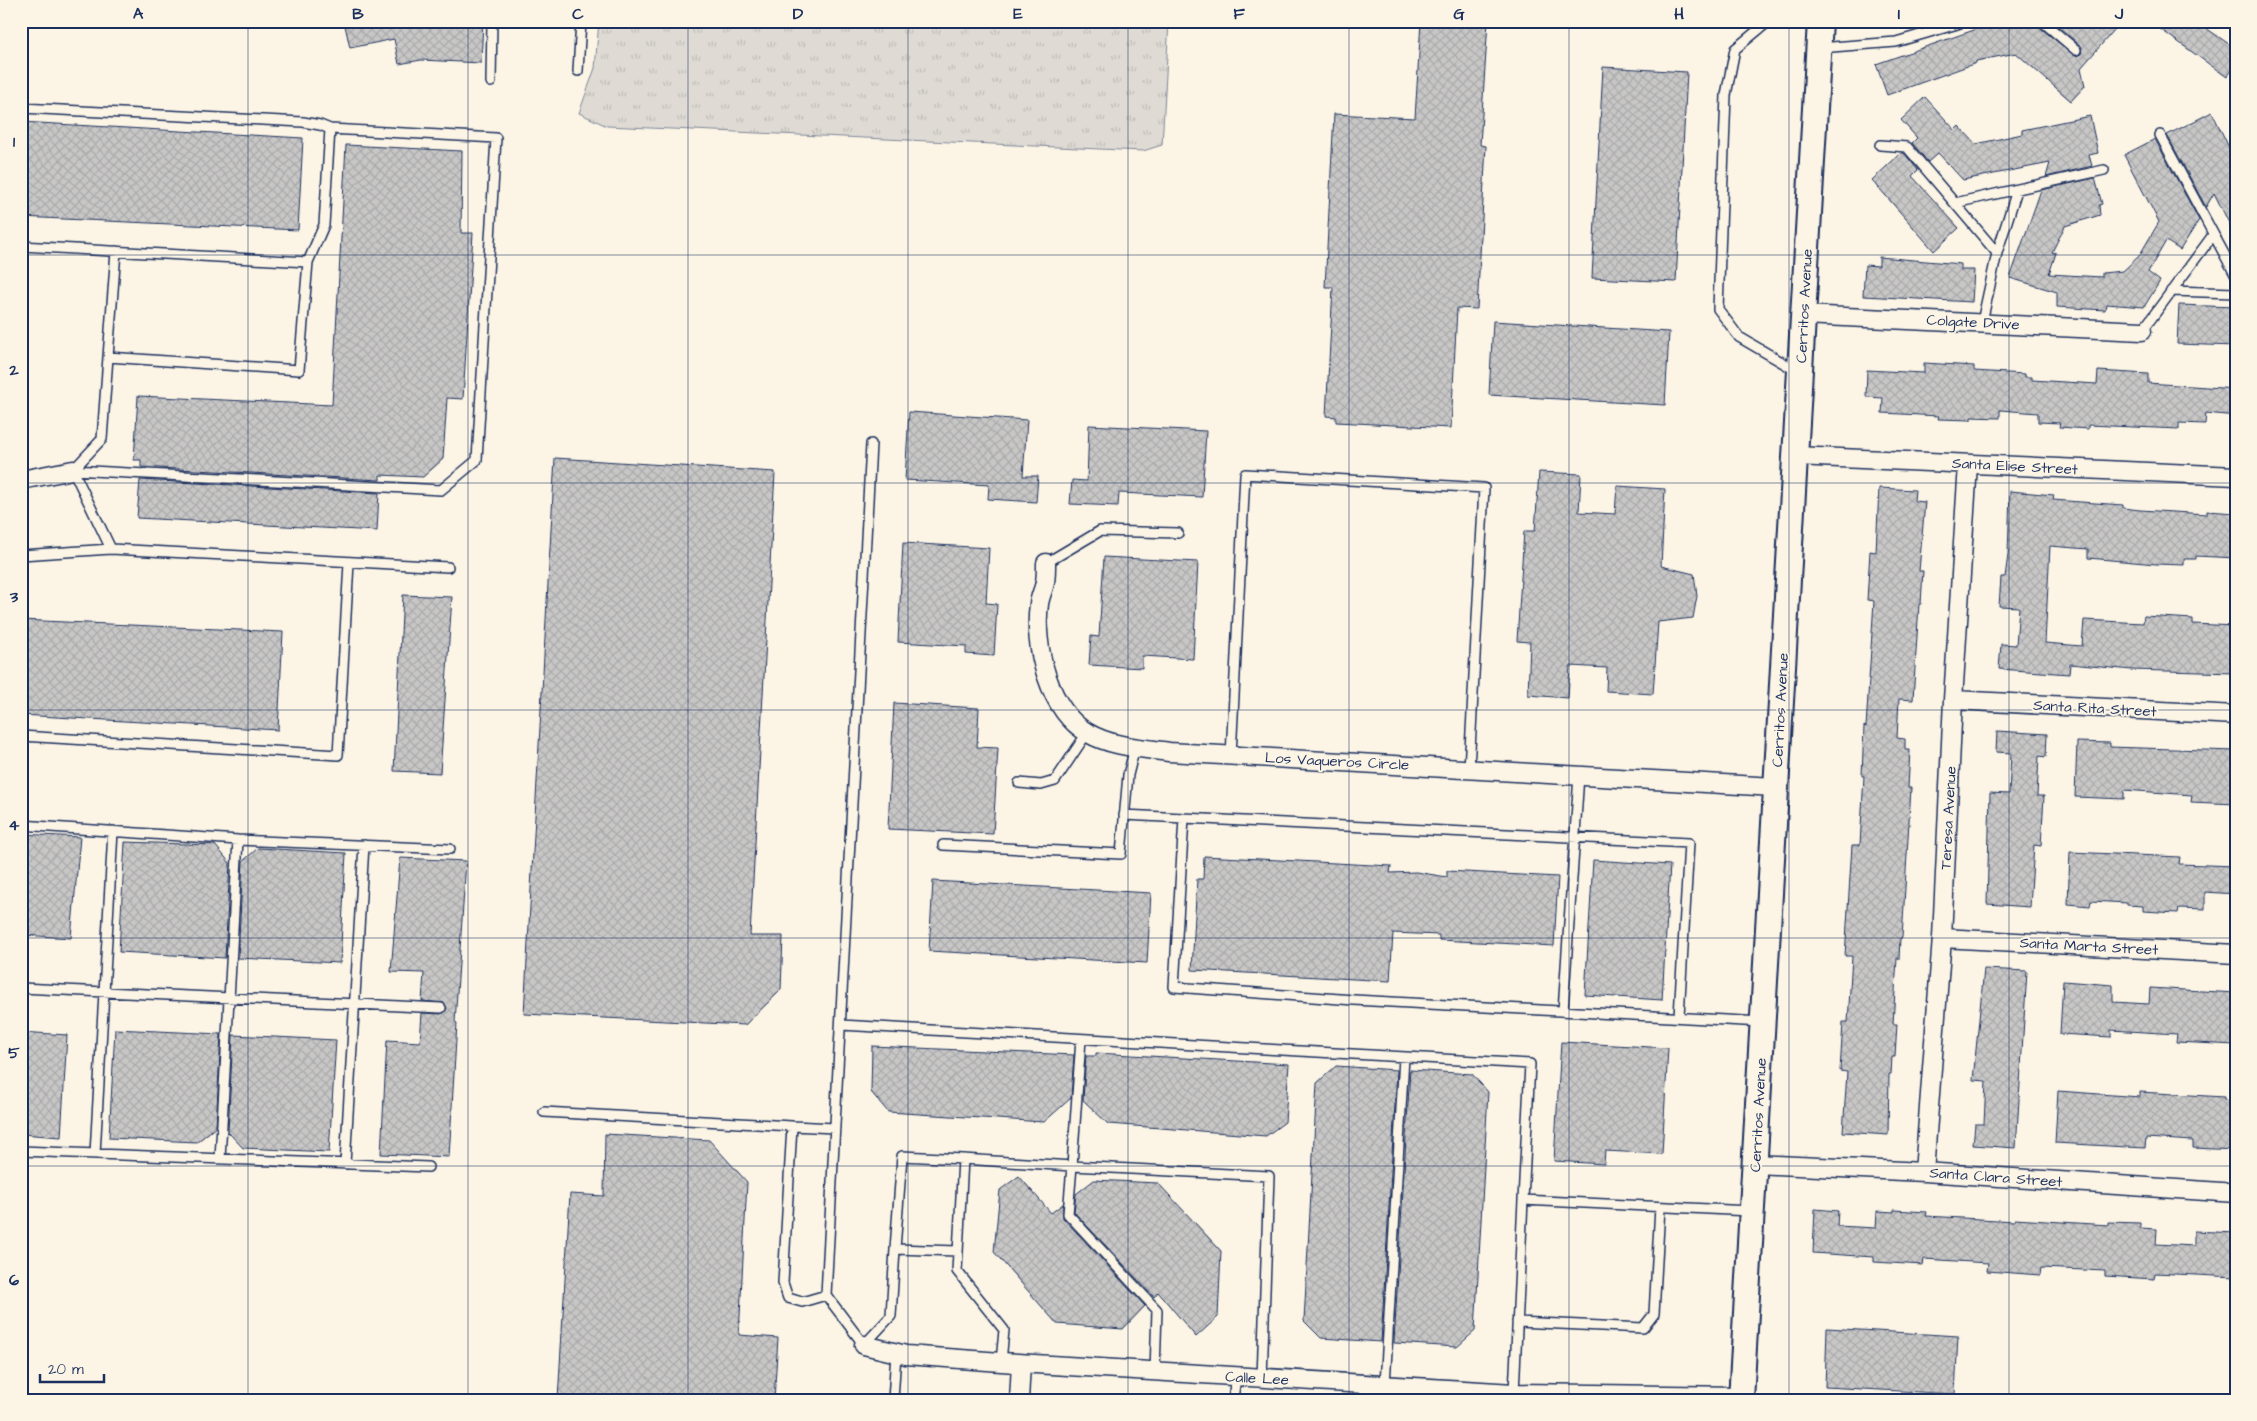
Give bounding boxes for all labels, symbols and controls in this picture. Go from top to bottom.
text: A [133,3,144,25]
text: B [352,3,364,25]
text: C [572,3,584,25]
text: D [793,3,804,25]
text: E [1013,3,1023,25]
text: F [1233,3,1245,25]
text: G [1453,3,1465,25]
text: H [1674,3,1684,25]
text: I [1898,3,1900,25]
text: J [2114,3,2124,25]
text: 1 [13,131,16,153]
street label: Cerritos Avenue [1791,248,1818,364]
street label: Colgate Drive [1926,310,2020,336]
text: 2 [8,359,19,381]
street label: Santa Elise Street [1952,453,2078,480]
text: 3 [9,586,19,608]
street label: Cerritos Avenue [1767,652,1794,768]
street label: Santa Rita Street [2033,695,2157,722]
street label: Los Vaqueros Circle [1264,747,1410,776]
street label: Teresa Avenue [1935,766,1962,870]
text: 4 [9,814,20,836]
street label: Santa Marta Street [2019,932,2159,961]
text: 5 [8,1042,20,1064]
street label: Cerritos Avenue [1745,1057,1772,1173]
street label: Santa Clara Street [1929,1162,2063,1193]
text: 6 [9,1269,19,1291]
scale bar [40,1351,104,1383]
text: 20 m [48,1359,84,1380]
street label: Calle Lee [1225,1366,1289,1391]

